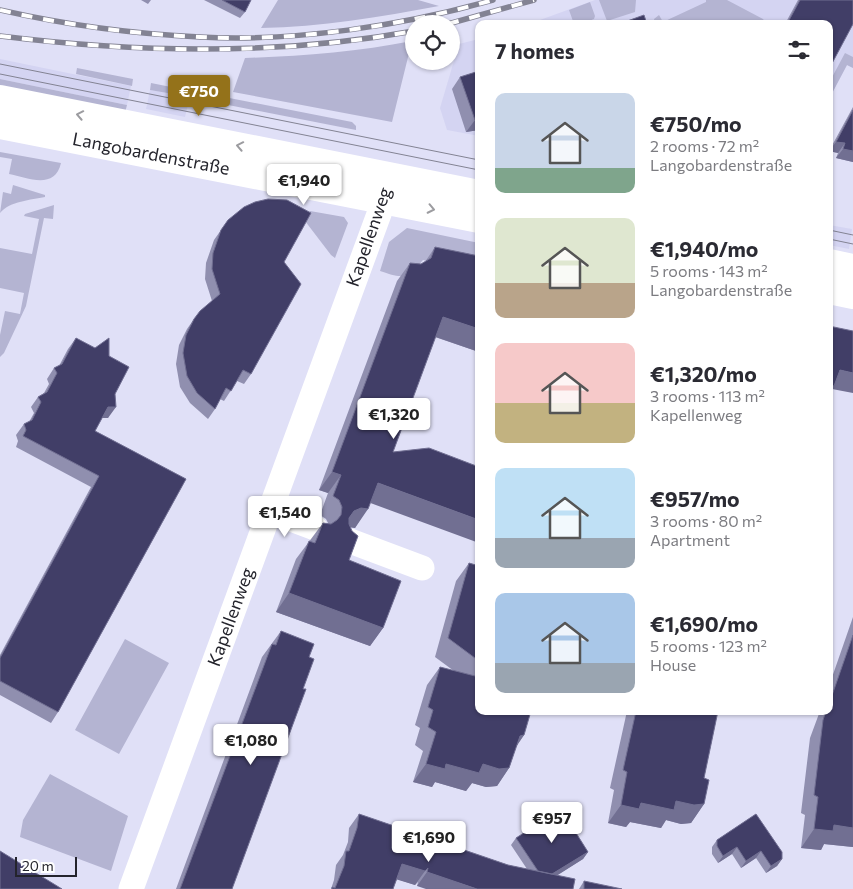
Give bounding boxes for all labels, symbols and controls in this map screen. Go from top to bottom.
map controls [405,15,460,70]
button: locate [405,15,460,70]
icon: filters [785,36,813,64]
text: 7 homes [495,38,574,63]
pin: €750 [169,74,229,117]
text: €750 [179,81,219,100]
one-way arrow [76,110,85,120]
text: €750/mo [650,111,742,136]
icon: home [535,113,595,173]
street label: Langobardenstraße [71,127,232,179]
text: 2 rooms · 72 m² [650,136,759,155]
one-way arrow [235,142,244,152]
text: Langobardenstraße [650,155,792,174]
pin: €1,940 [263,164,345,206]
text: €1,940 [278,170,330,189]
street label: Kapellenweg [341,184,395,289]
one-way arrow [427,203,436,214]
text: €1,940/mo [650,236,758,261]
icon: home [535,238,595,298]
text: 5 rooms · 143 m² [650,261,768,280]
text: Langobardenstraße [650,280,792,299]
text: €1,320/mo [650,361,757,386]
icon: home [535,363,595,423]
text: 3 rooms · 113 m² [650,386,765,405]
pin: €1,320 [353,398,435,440]
text: €1,320 [368,404,420,423]
text: Kapellenweg [650,405,742,424]
text: €957/mo [650,486,740,511]
icon: home [535,488,595,548]
pin: €1,540 [244,496,326,538]
text: €1,540 [259,502,311,521]
text: 3 rooms · 80 m² [650,511,762,530]
text: Apartment [650,530,730,549]
street label: Kapellenweg [202,564,258,669]
text: €1,690/mo [650,611,758,636]
icon: home [535,613,595,673]
text: 5 rooms · 123 m² [650,636,767,655]
text: House [650,655,696,674]
pin: €1,080 [210,724,292,766]
text: €1,080 [224,730,278,749]
pin: €957 [522,802,582,844]
text: €957 [532,808,572,827]
pin: €1,690 [388,820,470,863]
text: €1,690 [403,827,455,846]
scale bar [15,854,78,877]
text: 20 m [22,857,54,874]

